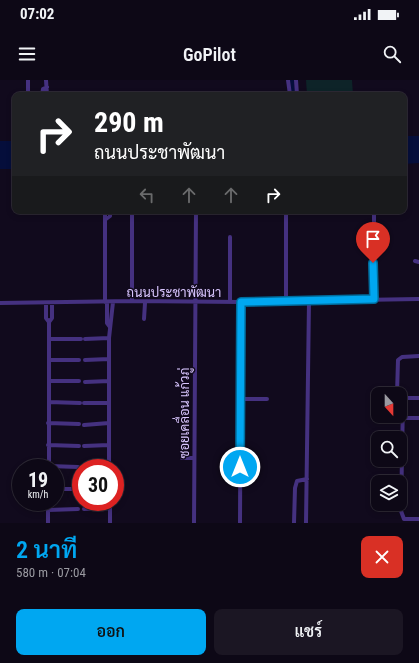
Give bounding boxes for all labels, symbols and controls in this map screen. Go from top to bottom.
text: 07:02 [20,5,54,23]
icon: menu [16,43,38,65]
icon: search [381,43,403,65]
text: GoPilot [183,44,236,65]
text: 290 m [94,106,164,139]
icon: right [28,108,80,160]
text: ถนนประชาพัฒนา [94,142,225,163]
icon: left [136,184,158,206]
icon: ahead [178,184,200,206]
icon: ahead [220,184,242,206]
icon: right [262,184,284,206]
pin [356,222,390,263]
icon: arrive [362,228,384,250]
street label: ถนนประชาพัฒนา [127,285,221,300]
street label: ซอยเคลื่อน แก้วภู่ [172,367,194,459]
north arrow [371,387,407,423]
map controls [371,387,407,511]
button: search [371,431,407,467]
position arrow [219,446,261,488]
speed limit sign: 30 [72,459,124,511]
text: 19 [28,468,48,492]
button: layers [371,475,407,511]
text: km/h [28,489,48,500]
text: 2 นาที [16,536,77,564]
button: close [361,536,403,578]
text: 580 m · 07:04 [16,565,86,580]
button: ออก [16,609,206,655]
button: แชร์ [214,609,403,655]

